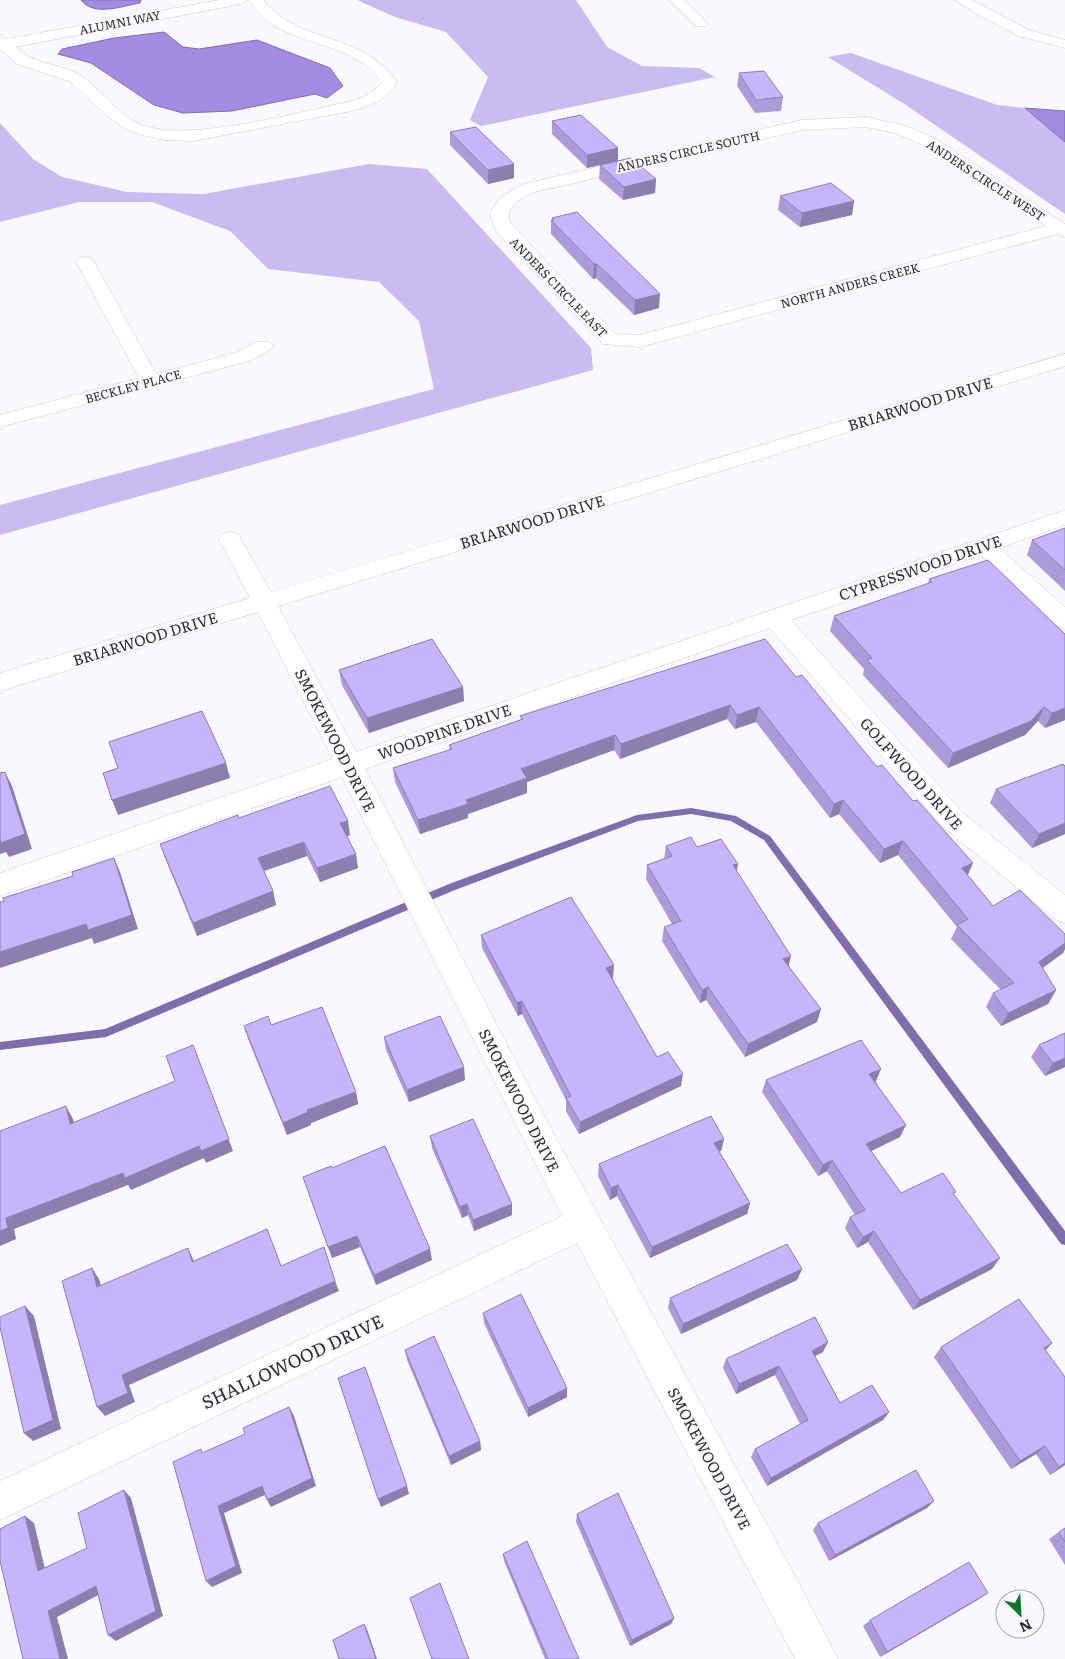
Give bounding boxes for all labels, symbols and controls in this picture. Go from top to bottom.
street label: ALUMNI WAY [78,5,163,39]
street label: ANDERS CIRCLE SOUTH [615,126,761,176]
street label: ANDERS CIRCLE WEST [923,135,1049,225]
street label: ANDERS CIRCLE EAST [506,233,612,341]
street label: NORTH ANDERS CREEK [778,258,922,312]
street label: BECKLEY PLACE [83,364,183,407]
street label: BRIARWOOD DRIVE [845,370,995,436]
street label: BRIARWOOD DRIVE [457,488,607,554]
street label: CYPRESSWOOD DRIVE [836,528,1004,606]
street label: BRIARWOOD DRIVE [70,605,220,671]
street label: SMOKEWOOD DRIVE [290,664,382,816]
street label: WOODPINE DRIVE [374,697,514,765]
street label: GOLFWOOD DRIVE [855,712,969,834]
street label: SMOKEWOOD DRIVE [474,1024,566,1176]
street label: SHALLOWOOD DRIVE [197,1307,387,1415]
street label: SMOKEWOOD DRIVE [663,1383,757,1533]
north arrow [995,1589,1045,1639]
text: N [1016,1615,1035,1638]

